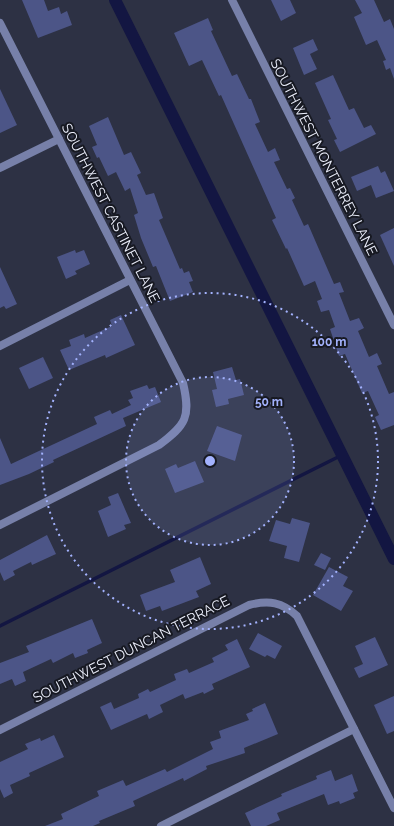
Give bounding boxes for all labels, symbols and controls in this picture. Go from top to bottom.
street label: SOUTHWEST MONTERREY LANE [267,56,381,258]
street label: SOUTHWEST CASTINET LANE [59,121,163,305]
text: 100 m [312,335,346,349]
text: 50 m [255,395,283,409]
centre of rings [203,454,217,468]
street label: SOUTHWEST DUNCAN TERRACE [30,592,232,706]

